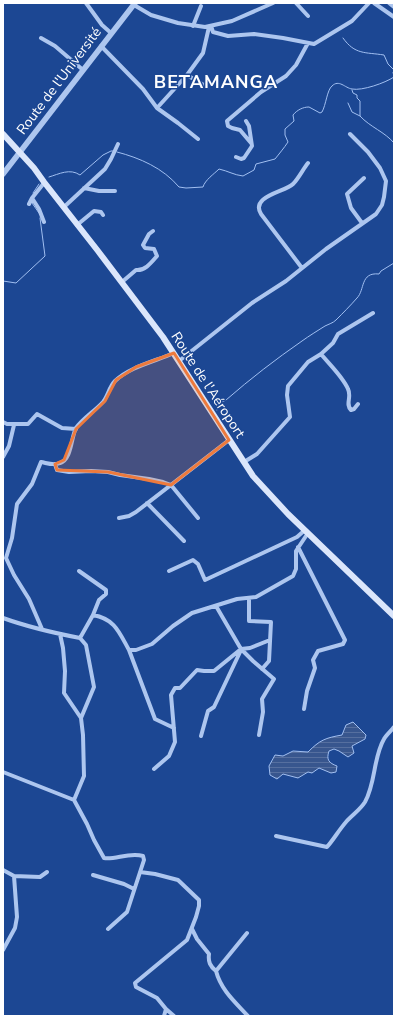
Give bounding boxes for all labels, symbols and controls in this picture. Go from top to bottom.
street label: Route de l'Université [12,23,106,139]
district label: BETAMANGA [154,70,278,94]
street label: Route de l'Aéroport [166,328,250,442]

